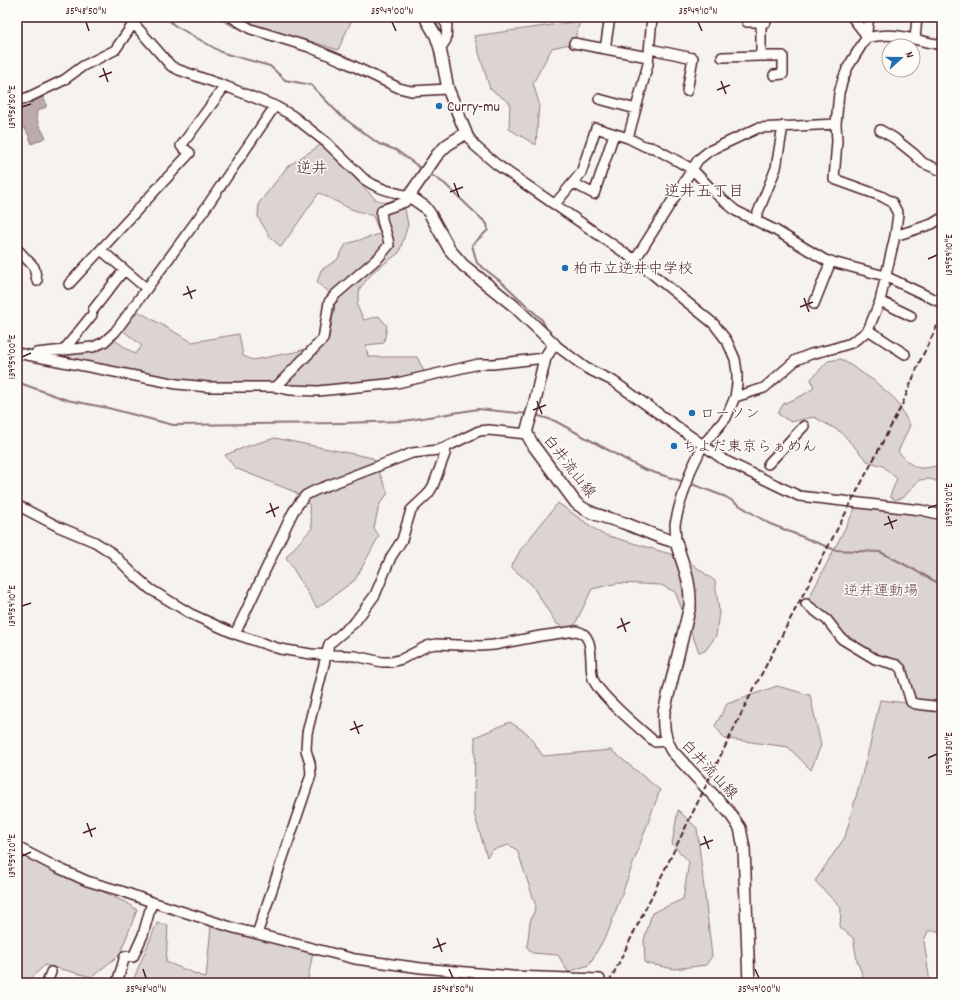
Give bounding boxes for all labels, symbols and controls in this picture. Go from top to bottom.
text: 35°48'50"N [66,5,107,19]
text: 35°49'00"N [371,5,413,19]
text: 35°49'10"N [678,5,718,19]
north arrow [881,38,921,78]
text: N [900,50,917,61]
text: 139°58'50"E [6,85,20,129]
place label: Curry-mu [447,97,500,119]
marker: Curry-mu [434,101,444,111]
district label: 逆井 [296,158,328,181]
district label: 逆井五丁目 [664,181,744,204]
text: 139°59'10"E [943,234,957,276]
place label: 柏市立逆井中学校 [573,259,693,281]
marker: 柏市立逆井中学校 [560,263,570,273]
text: 139°59'00"E [6,334,20,379]
place label: ローソン [700,404,760,426]
marker: ローソン [687,408,697,418]
street label: 白井流山線 [537,431,600,504]
place label: ちよだ東京らぁめん [682,437,817,459]
marker: ちよだ東京らぁめん [669,441,679,451]
text: 139°59'20"E [943,483,957,527]
park label: 逆井運動場 [843,581,919,603]
text: 139°59'10"E [6,585,20,627]
text: 139°59'30"E [943,732,957,776]
street label: 白井流山線 [675,735,742,805]
text: 139°59'20"E [6,834,20,878]
text: 35°48'40"N [126,983,166,997]
text: 35°48'50"N [433,983,474,997]
text: 35°49'00"N [738,983,780,997]

